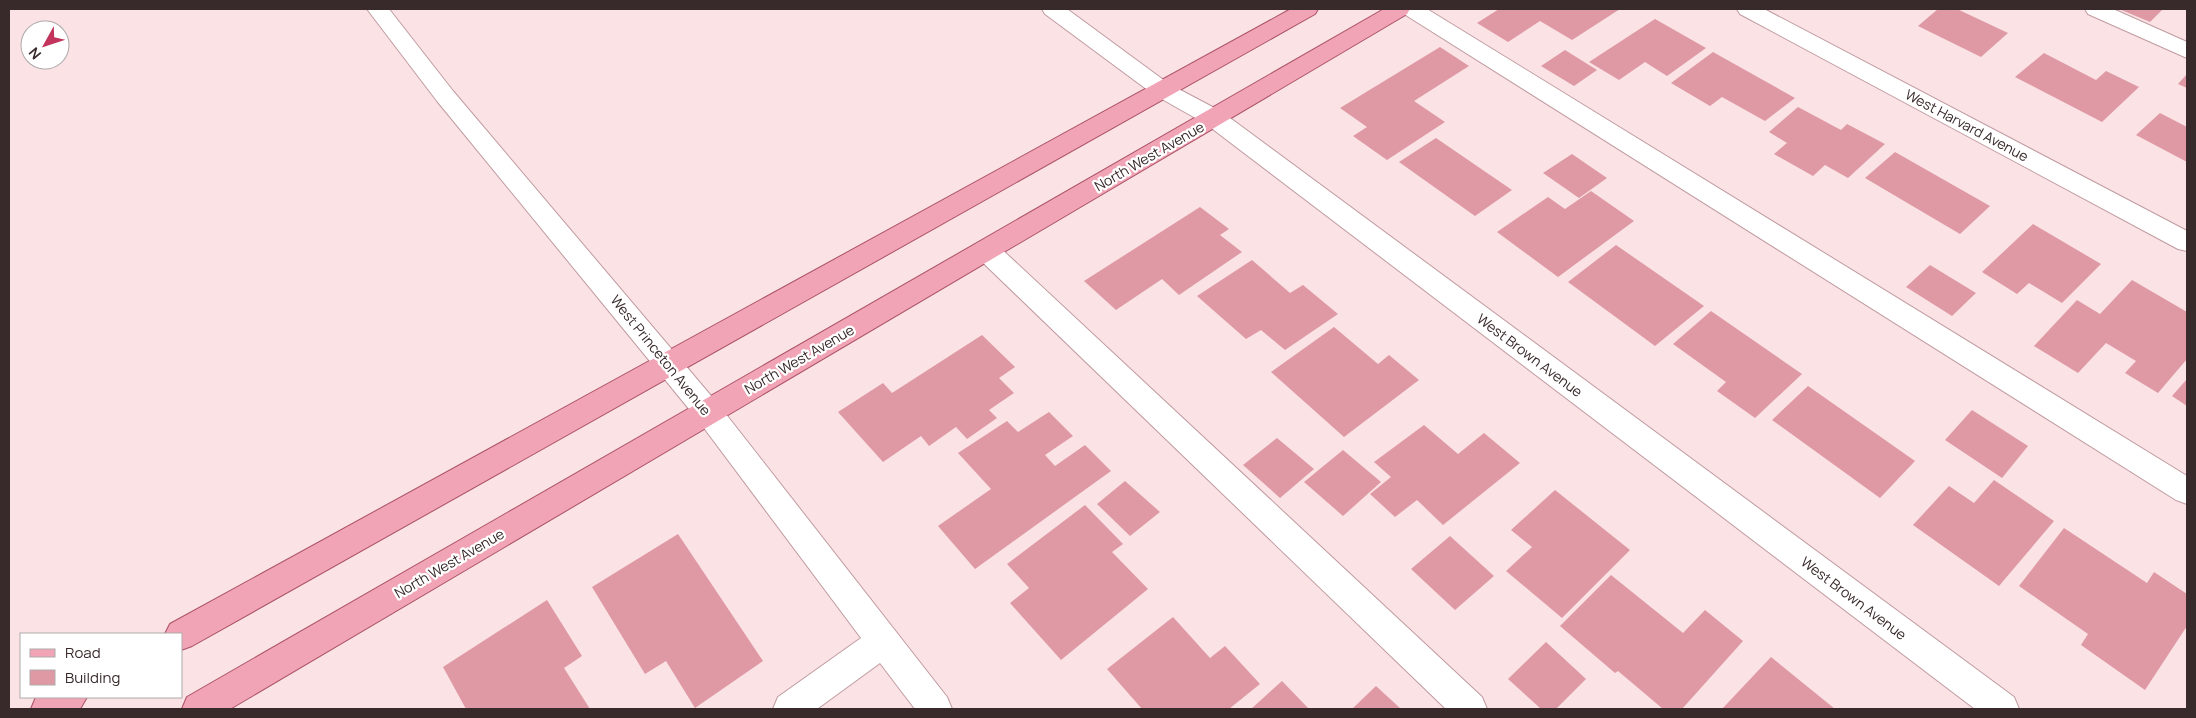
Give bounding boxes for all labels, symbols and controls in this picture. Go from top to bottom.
north arrow [20,20,70,70]
text: N [24,44,45,64]
street label: West Harvard Avenue [1902,84,2032,166]
street label: North West Avenue [1091,117,1207,195]
street label: West Princeton Avenue [607,291,715,419]
street label: West Brown Avenue [1473,309,1587,401]
street label: North West Avenue [741,320,857,398]
street label: North West Avenue [391,524,507,602]
street label: West Brown Avenue [1797,552,1911,644]
legend [20,633,182,698]
text: Road [65,642,101,663]
text: Building [65,667,120,688]

